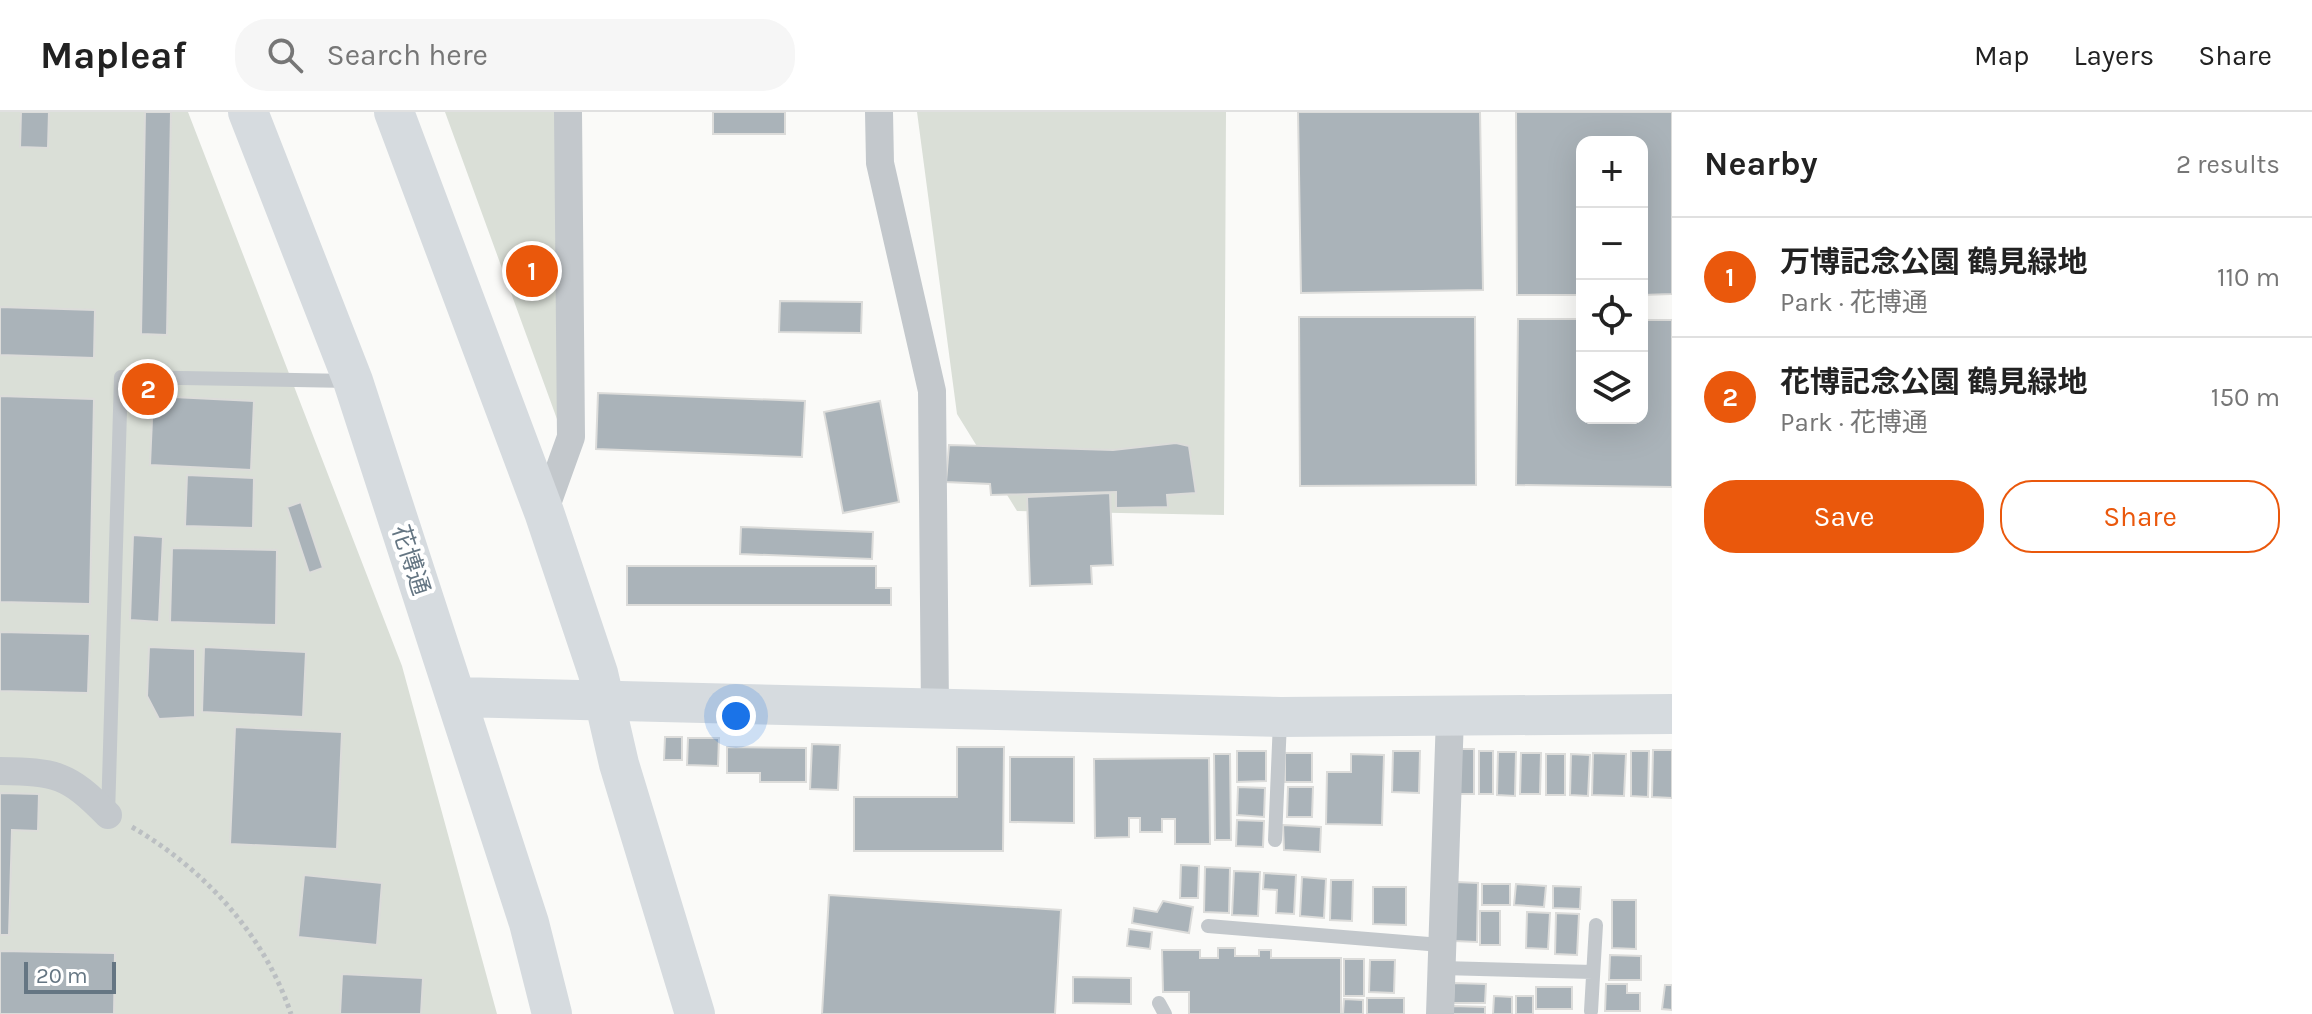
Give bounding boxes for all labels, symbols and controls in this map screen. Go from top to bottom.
search box [235,19,795,91]
text: Mapleaf [40,33,187,78]
icon: search [263,33,307,77]
text: Search here [327,37,488,73]
text: Map [1974,39,2029,72]
text: Layers [2073,39,2154,72]
text: Share [2198,39,2272,72]
map controls [1576,136,1648,424]
button: + [1576,136,1648,208]
text: Nearby [1704,144,1818,184]
text: 2 results [2176,149,2280,180]
button: − [1576,208,1648,280]
pin: 1 [506,241,558,301]
text: 万博記念公園 鶴見緑地 [1780,244,2088,280]
text: 1 [1725,262,1735,293]
text: 110 m [2217,262,2280,293]
button: locate [1576,280,1648,352]
text: Park · 花博通 [1780,287,1928,318]
button: layers [1576,352,1648,424]
pin: 2 [122,359,174,419]
text: 花博記念公園 鶴見緑地 [1780,364,2088,400]
text: 2 [1722,382,1738,413]
text: 150 m [2211,382,2280,413]
text: Park · 花博通 [1780,407,1928,438]
button: Save [1704,480,1984,553]
button: Share [2000,480,2280,553]
street label: 花博通 [387,521,435,599]
your location [716,696,756,736]
scale bar [24,958,116,994]
text: 20 m [36,963,88,989]

